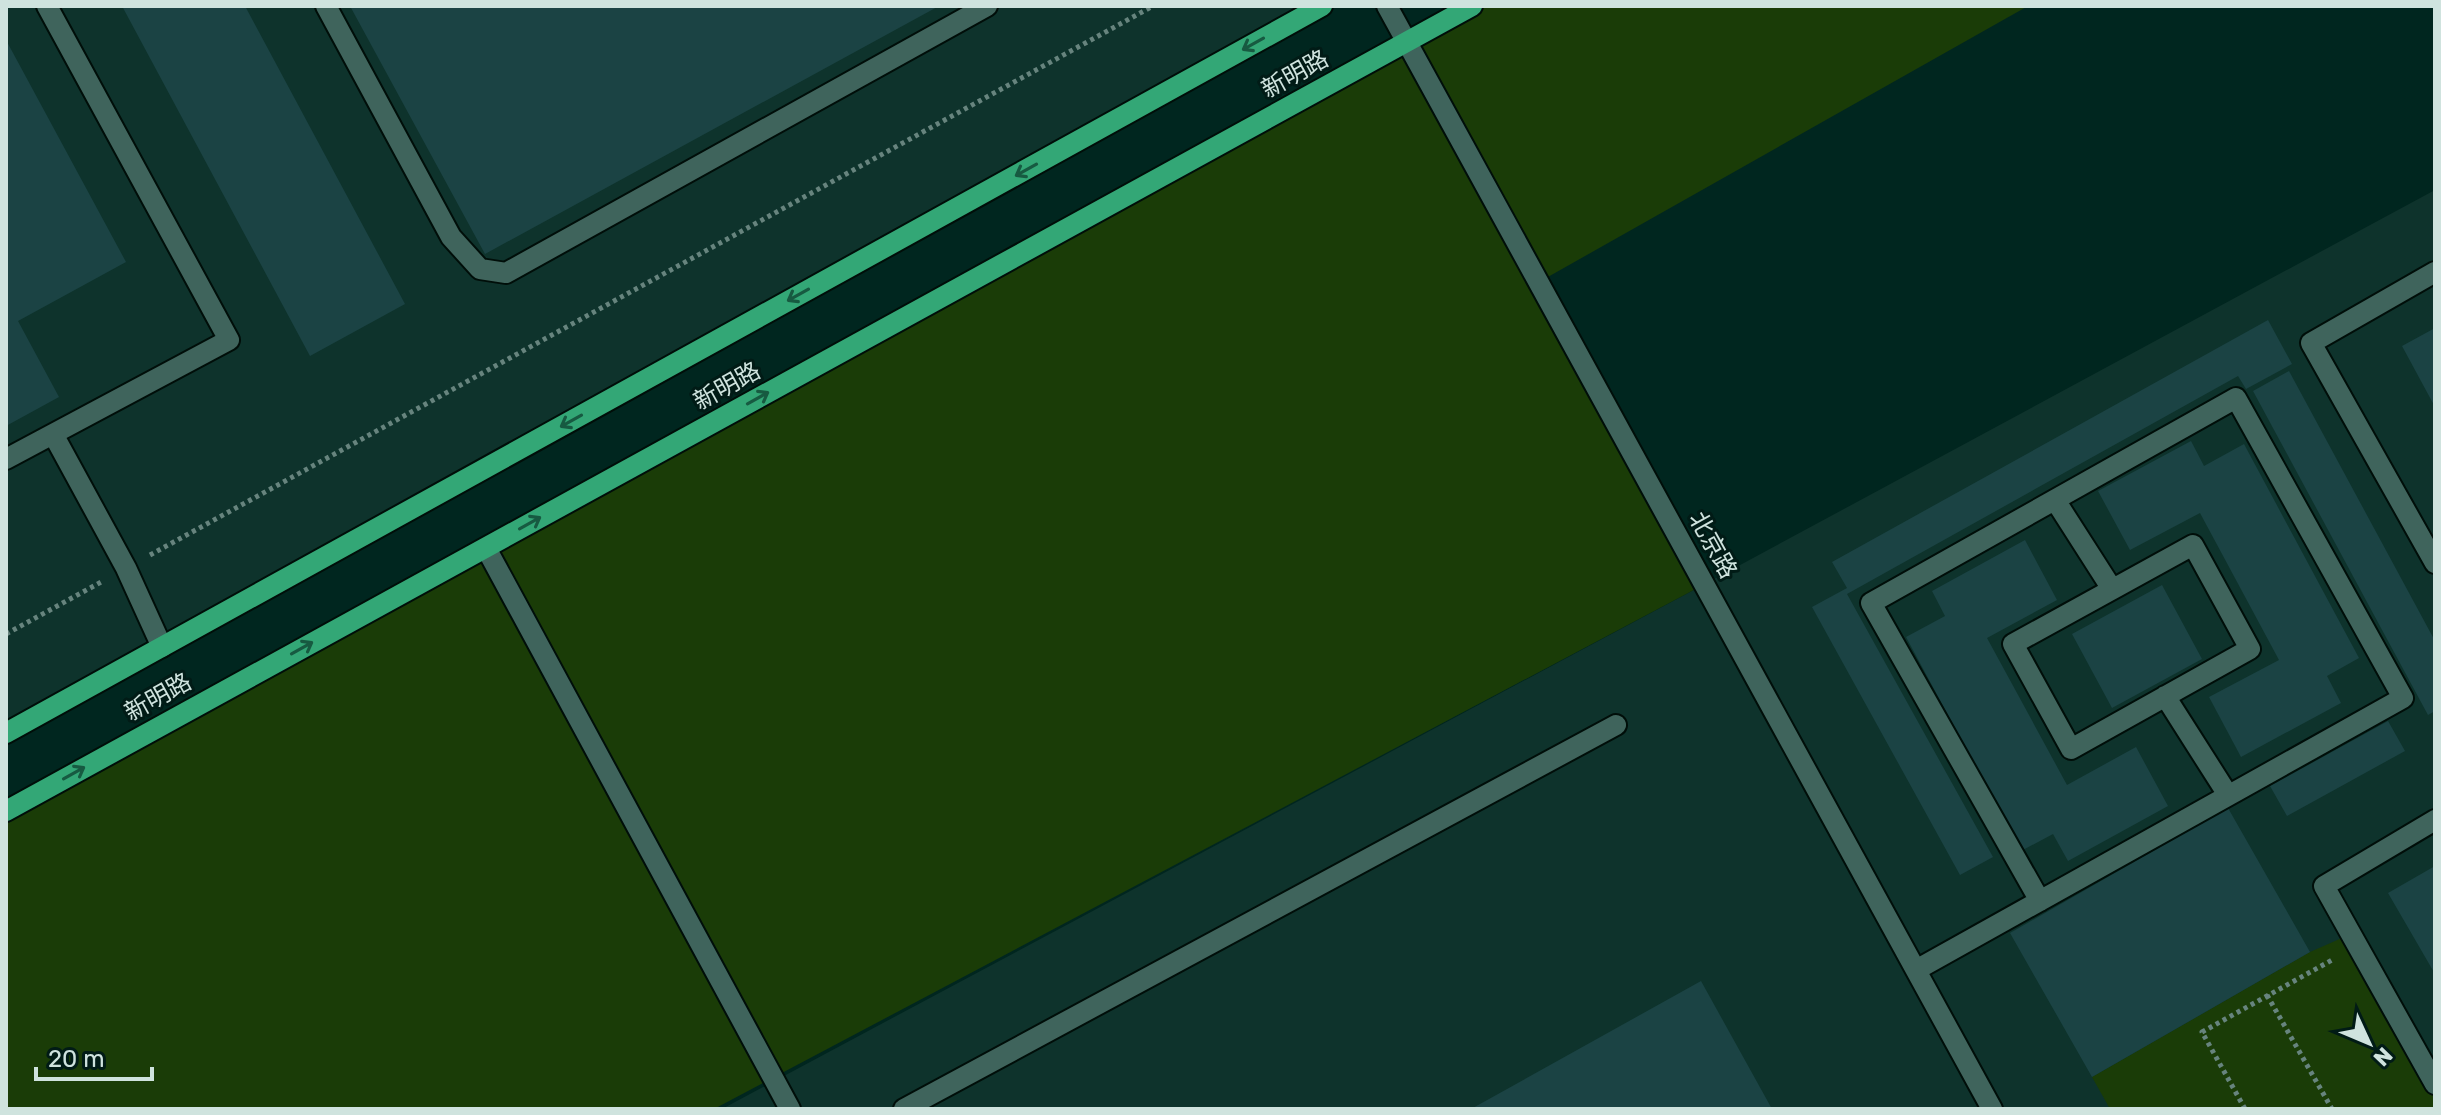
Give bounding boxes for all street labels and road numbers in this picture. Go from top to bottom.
street label: 新明路 [1257,44,1333,104]
street label: 新明路 [689,356,765,416]
street label: 北京路 [1683,507,1743,583]
street label: 新明路 [120,667,196,727]

